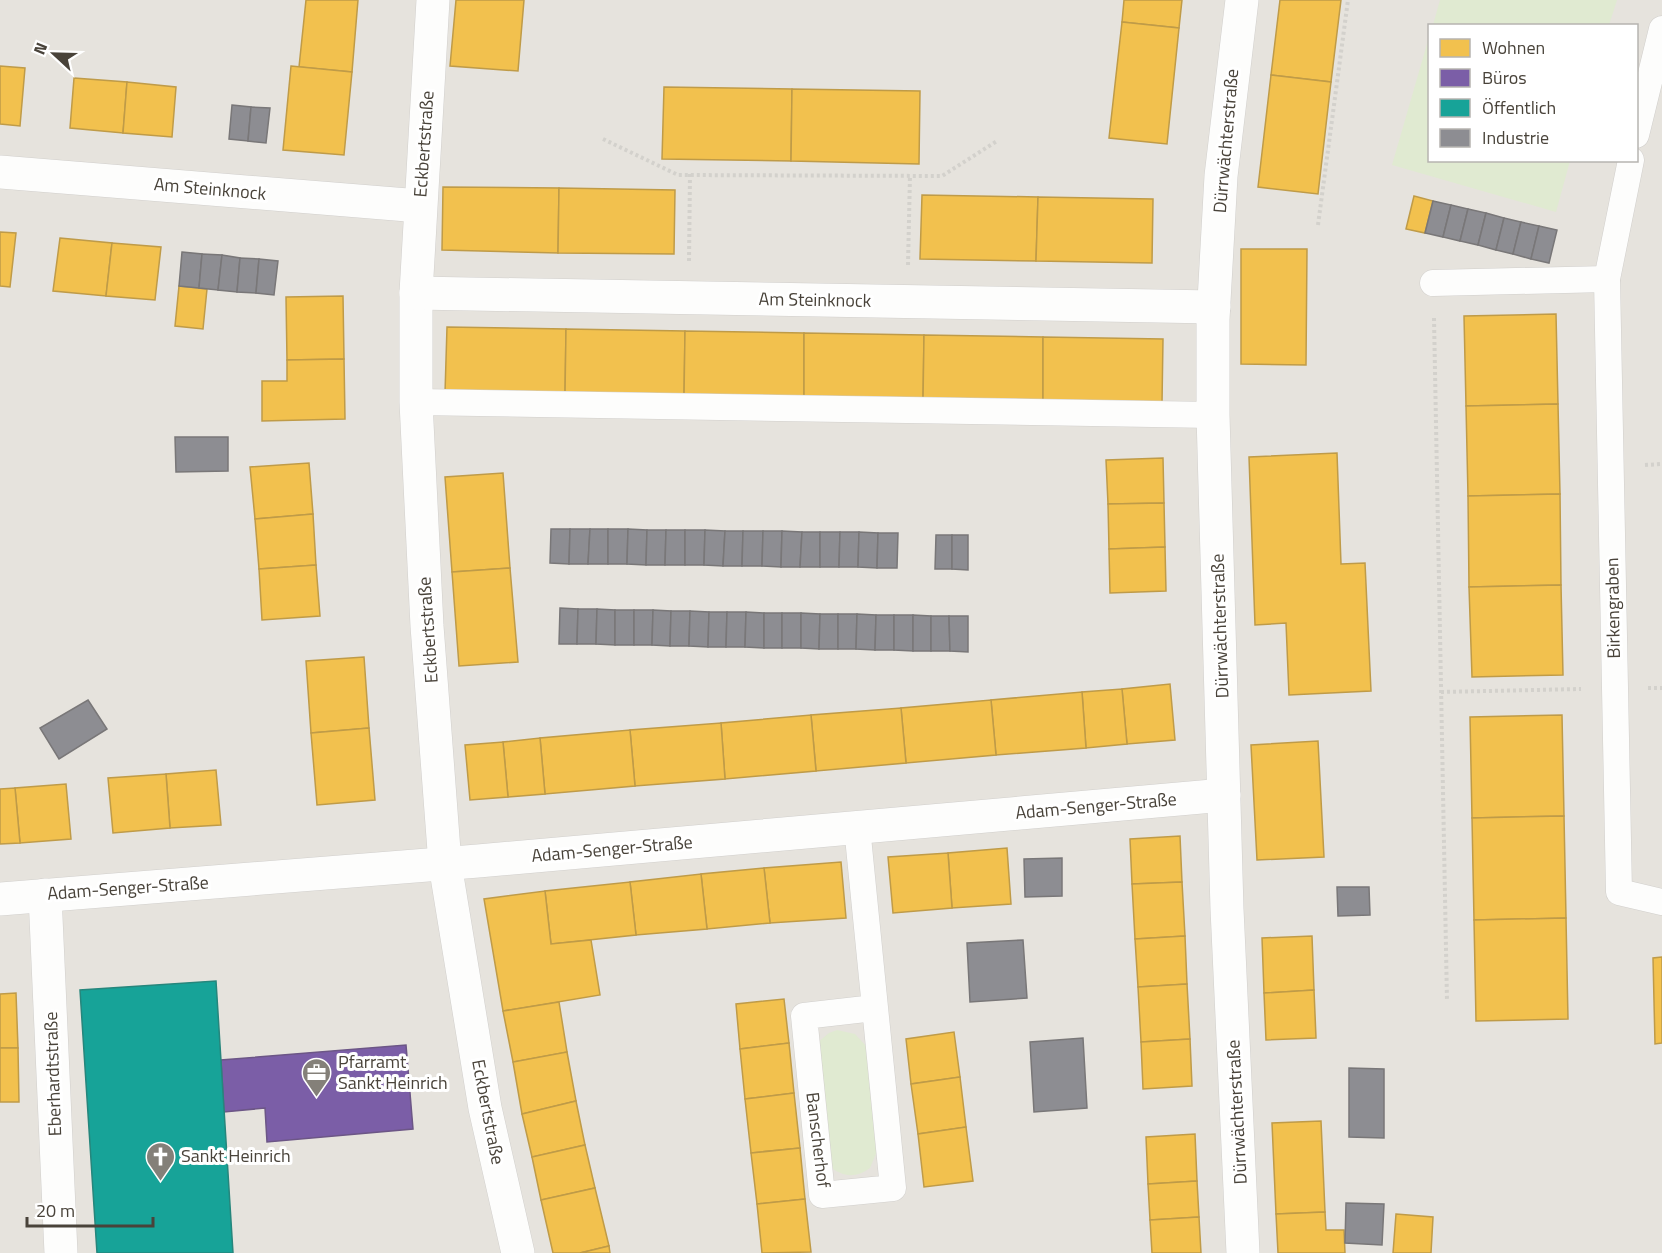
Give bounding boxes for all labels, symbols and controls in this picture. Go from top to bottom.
north arrow [24,24,84,84]
legend [1428,24,1638,162]
text: Wohnen [1482,34,1545,61]
text: N [27,39,53,58]
text: Büros [1482,64,1527,91]
street label: Dürrwächterstraße [1206,68,1245,214]
street label: Eckbertstraße [406,90,441,198]
text: Öffentlich [1482,94,1556,121]
text: Industrie [1482,124,1549,151]
street label: Am Steinknock [153,170,268,207]
street label: Am Steinknock [758,285,872,314]
street label: Dürrwächterstraße [1203,553,1236,699]
street label: Birkengraben [1598,557,1627,659]
street label: Eckbertstraße [410,576,445,684]
street label: Adam-Senger-Straße [1014,785,1178,826]
street label: Adam-Senger-Straße [530,828,694,869]
street label: Adam-Senger-Straße [46,868,210,907]
street label: Eberhardtstraße [37,1011,68,1137]
street label: Dürrwächterstraße [1219,1039,1254,1185]
place label: Pfarramt Sankt Heinrich [338,1048,448,1096]
office icon: Pfarramt Sankt Heinrich [301,1056,333,1098]
street label: Eckbertstraße [465,1057,512,1167]
street label: Banscherhof [799,1091,838,1189]
church icon: Sankt Heinrich [144,1140,176,1182]
place label: Sankt Heinrich [181,1142,291,1169]
scale bar [27,1190,153,1228]
text: 20 m [36,1197,75,1224]

